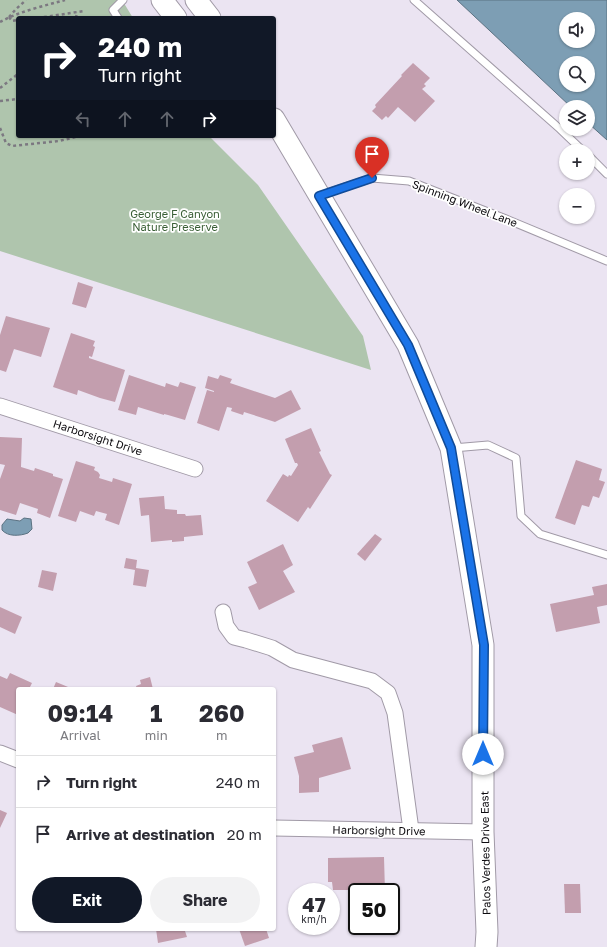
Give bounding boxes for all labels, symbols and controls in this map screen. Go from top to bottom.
map controls [559,12,595,224]
button: sound [559,12,595,48]
text: 240 m [98,30,182,63]
icon: right [32,32,84,84]
button: search [559,56,595,92]
text: Turn right [98,64,182,86]
button: layers [559,100,595,136]
icon: left [72,108,94,130]
icon: ahead [114,108,136,130]
icon: ahead [156,108,178,130]
icon: right [198,108,220,130]
pin [355,137,389,178]
icon: arrive [361,143,383,165]
button: + [559,144,595,180]
street label: Spinning Wheel Lane [411,177,519,229]
button: − [559,188,595,224]
park label: George F Canyon Nature Preserve [130,207,220,233]
street label: Harborsight Drive [52,416,144,458]
text: 09:14 [47,698,113,727]
text: 1 [150,698,162,727]
text: 260 [199,698,245,727]
text: Arrival [60,727,101,743]
text: min [145,727,168,743]
text: m [216,727,228,743]
position arrow [462,733,504,775]
icon: right [32,771,54,793]
text: Turn right [66,773,137,791]
text: 240 m [216,773,260,791]
street label: Palos Verdes Drive East [477,791,493,915]
icon: arrive [32,823,54,845]
street label: Harborsight Drive [332,823,426,837]
text: Arrive at destination [66,825,215,843]
text: 20 m [227,825,262,843]
button: Exit [32,877,142,923]
button: Share [150,877,260,923]
speed limit sign: 50 [348,883,400,935]
text: 47 [302,892,326,916]
text: km/h [301,913,327,925]

